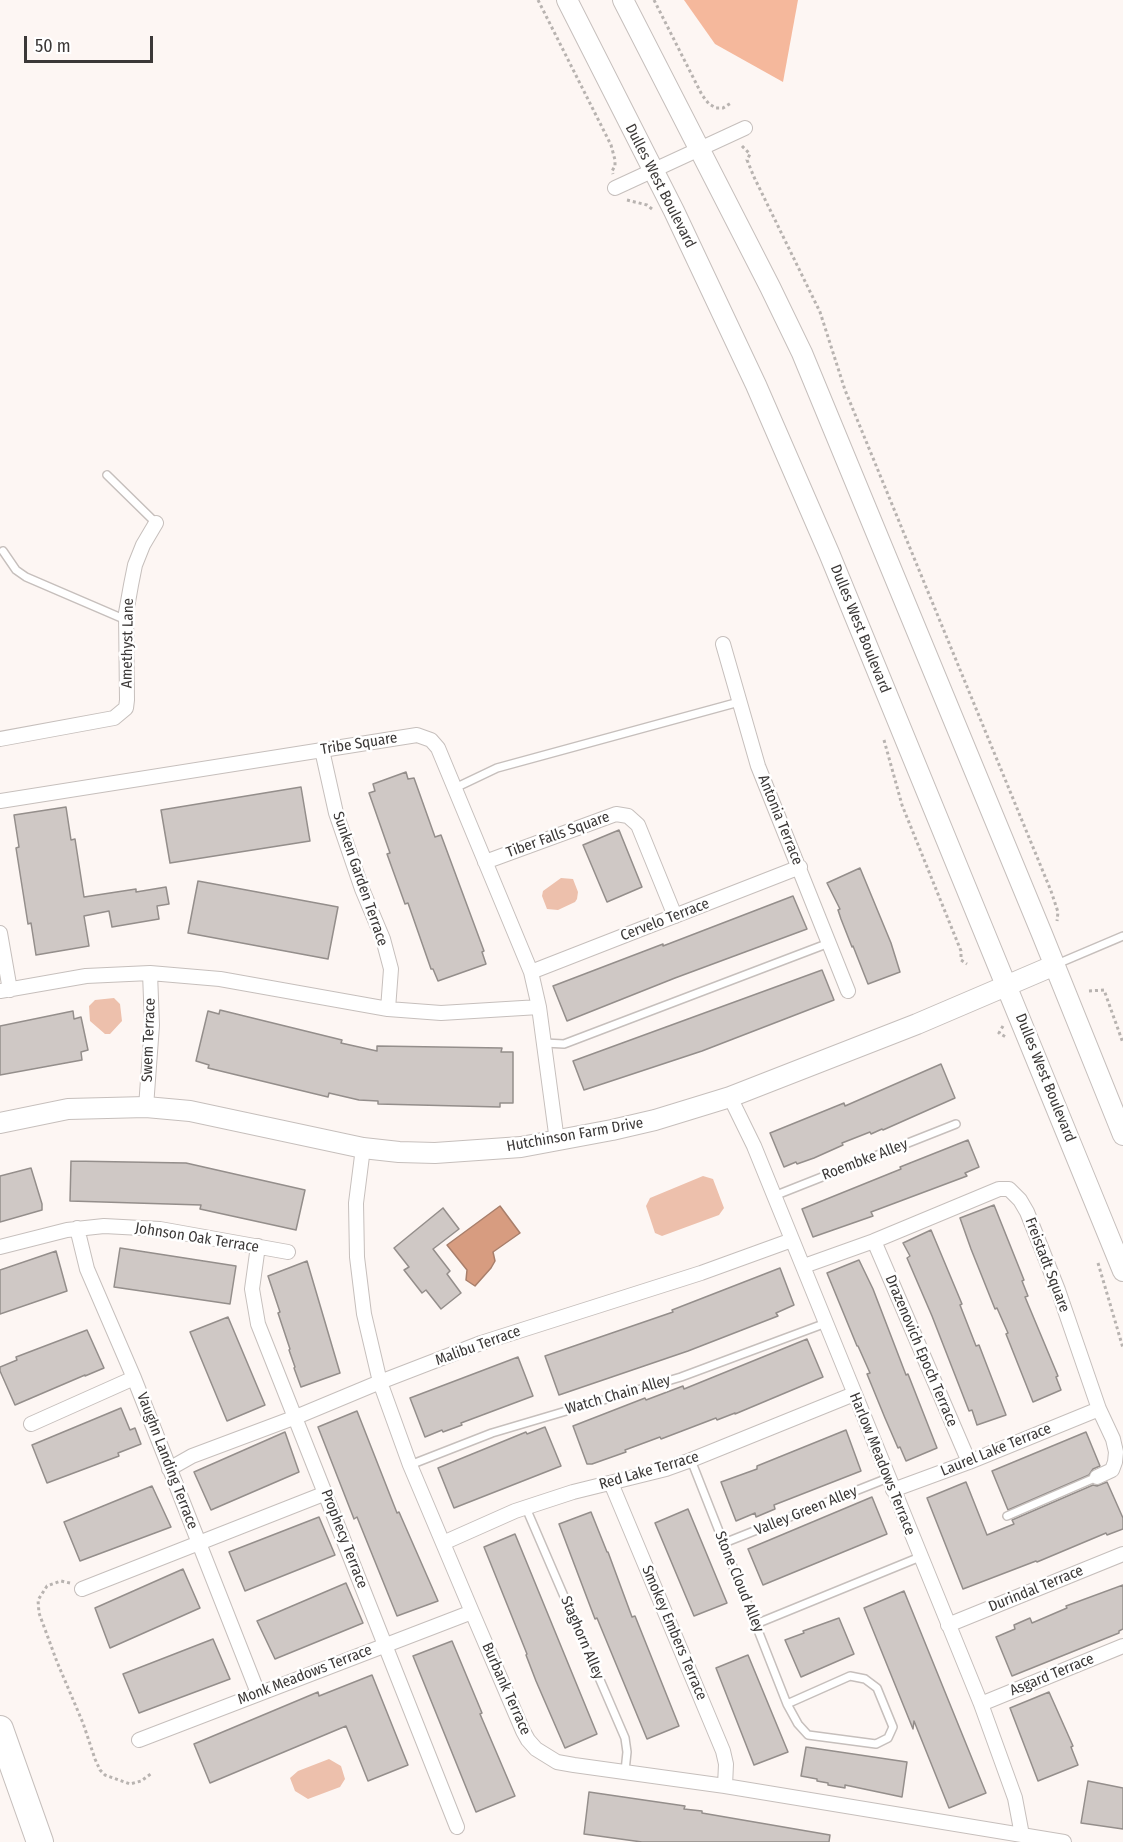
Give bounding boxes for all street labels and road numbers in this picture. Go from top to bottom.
street label: Dulles West Boulevard [621,121,699,251]
street label: Dulles West Boulevard [826,562,894,696]
street label: Amethyst Lane [118,598,138,688]
street label: Tribe Square [319,729,399,759]
street label: Antonia Terrace [754,772,806,868]
street label: Tiber Falls Square [504,808,612,862]
street label: Sunken Garden Terrace [329,809,391,949]
street label: Cervelo Terrace [618,895,712,945]
street label: Swem Terrace [139,998,159,1082]
street label: Dulles West Boulevard [1011,1011,1079,1145]
street label: Hutchinson Farm Drive [505,1114,645,1156]
street label: Roembke Alley [820,1135,910,1185]
street label: Freistadt Square [1021,1215,1073,1315]
street label: Johnson Oak Terrace [134,1219,260,1257]
street label: Drazenovich Epoch Terrace [881,1272,961,1430]
street label: Malibu Terrace [433,1322,523,1370]
street label: Watch Chain Alley [563,1371,673,1419]
street label: Vaughn Landing Terrace [133,1390,201,1532]
street label: Harlow Meadows Terrace [845,1390,919,1538]
street label: Laurel Lake Terrace [938,1420,1054,1480]
street label: Red Lake Terrace [597,1448,701,1494]
street label: Valley Green Alley [752,1482,860,1540]
street label: Prophecy Terrace [317,1487,371,1591]
street label: Stone Cloud Alley [711,1529,767,1635]
street label: Durindal Terrace [986,1562,1086,1616]
street label: Smokey Embers Terrace [637,1563,711,1703]
street label: Staghorn Alley [556,1594,608,1682]
street label: Burbank Terrace [478,1640,534,1738]
street label: Monk Meadows Terrace [235,1641,375,1709]
street label: Asgard Terrace [1007,1650,1097,1700]

